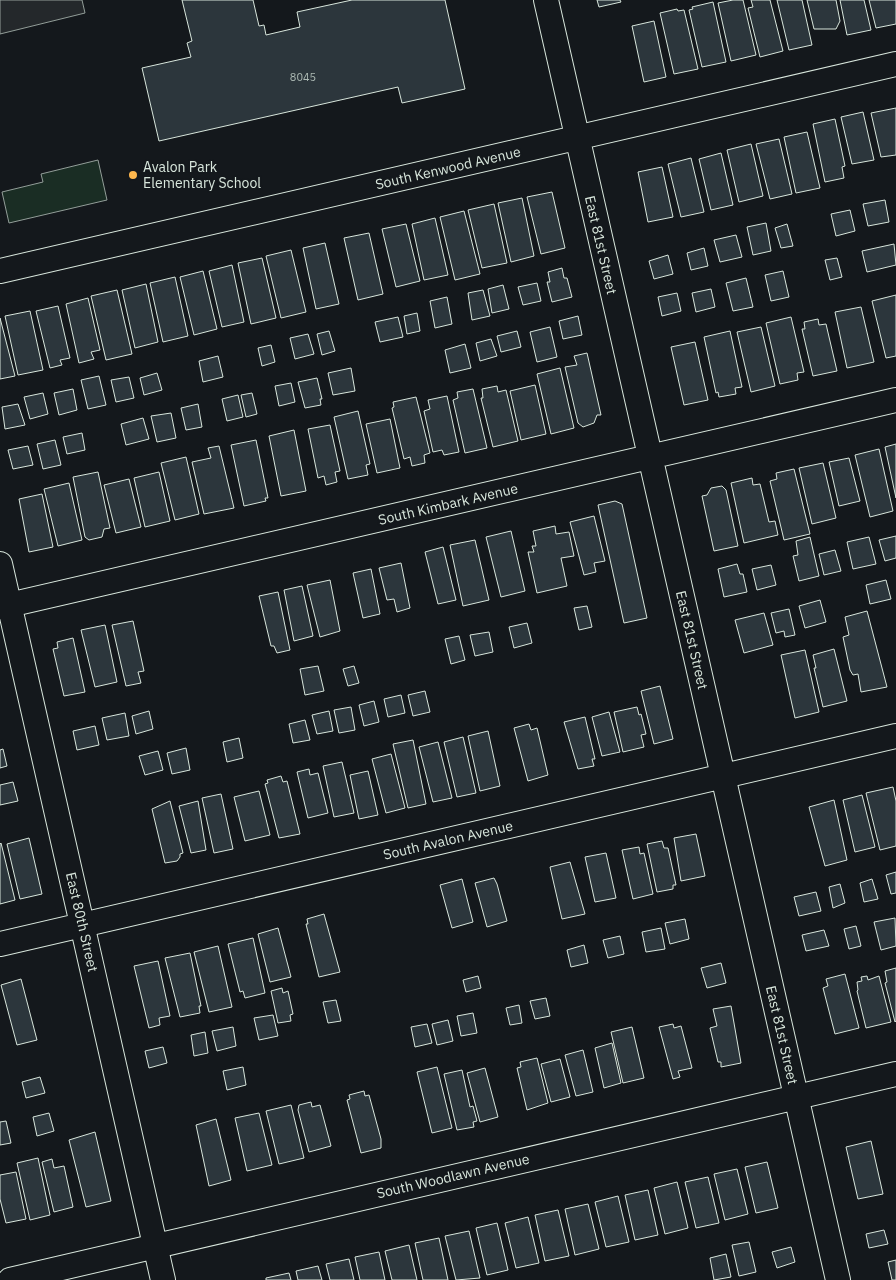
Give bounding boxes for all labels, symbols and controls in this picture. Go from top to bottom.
house number: 8045 [290,70,316,84]
street label: South Kenwood Avenue [374,142,523,193]
place label: Avalon Park Elementary School [143,158,261,192]
marker: Avalon Park Elementary School [127,169,139,181]
street label: East 81st Street [581,194,621,296]
street label: South Kimbark Avenue [376,479,520,529]
street label: East 81st Street [672,589,712,691]
street label: South Avalon Avenue [381,816,515,864]
street label: East 80th Street [62,870,102,974]
street label: East 81st Street [762,984,802,1086]
street label: South Woodlawn Avenue [375,1150,531,1202]

